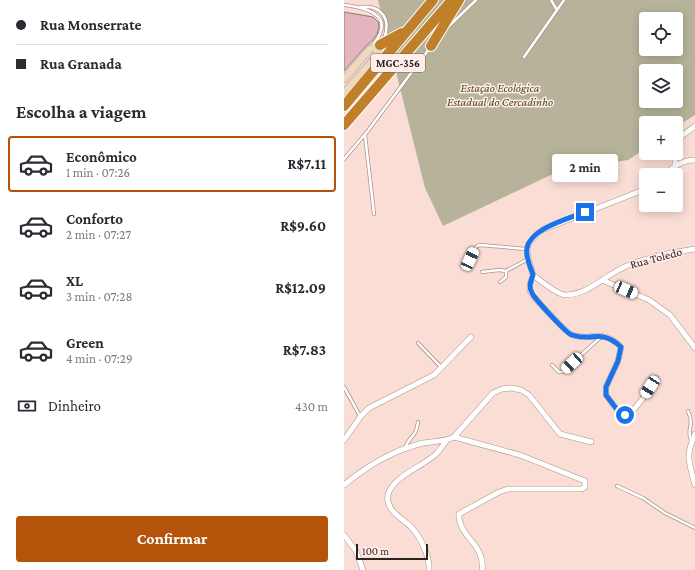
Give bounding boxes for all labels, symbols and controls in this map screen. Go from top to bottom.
map controls [639,12,683,212]
button: locate [639,12,683,56]
text: Rua Monserrate [40,17,141,33]
road number: MGC-356 [371,54,425,72]
text: Rua Granada [40,56,122,72]
button: layers [639,64,683,108]
park label: Estação Ecológica Estadual do Cercadinho [447,81,553,109]
text: Escolha a viagem [16,102,146,122]
button: + [639,116,683,160]
icon: car [18,146,54,182]
text: Econômico [66,149,137,165]
callout: 2 min [552,154,618,182]
text: R$7.11 [288,156,326,172]
text: 2 min [569,160,601,175]
text: 1 min · 07:26 [66,165,130,180]
button: − [639,168,683,212]
route end [576,203,594,221]
icon: car [18,208,54,244]
text: Conforto [66,211,123,227]
text: R$9.60 [280,218,326,234]
text: 2 min · 07:27 [66,227,131,242]
street label: Rua Toledo [628,244,684,272]
car [459,246,481,272]
icon: car [18,270,54,306]
text: XL [66,273,83,289]
text: R$12.09 [275,280,326,296]
car [613,280,639,300]
text: 3 min · 07:28 [66,289,132,304]
icon: car [18,332,54,368]
text: Green [66,335,104,351]
text: R$7.83 [283,342,326,358]
car [559,350,585,376]
text: 4 min · 07:29 [66,351,133,366]
car [638,374,662,400]
icon: cash [16,395,38,417]
text: Dinheiro [48,398,101,414]
text: 430 m [295,399,328,414]
route start [616,406,634,424]
button: Confirmar [16,516,328,562]
scale bar [356,542,428,561]
text: 100 m [362,545,389,557]

